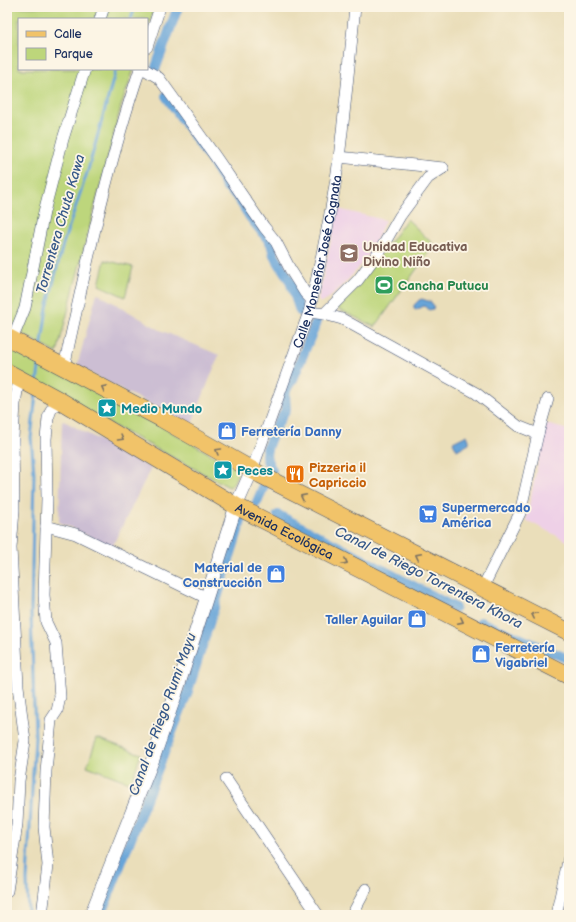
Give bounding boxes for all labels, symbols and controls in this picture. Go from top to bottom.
legend [18,18,148,70]
text: Calle [54,27,82,42]
text: Parque [54,47,93,62]
water label: Torrentera Chuta Kawa [32,152,89,296]
street label: Calle Monseñor José Cognata [290,174,345,351]
place label: Unidad Educativa Divino Niño [363,239,467,270]
school or university icon: Unidad Educativa Divino Niño [338,242,360,264]
sports icon: Cancha Putucu [373,274,395,296]
place label: Cancha Putucu [398,278,489,294]
one-way arrow [101,385,108,393]
place icon: Medio Mundo [96,397,118,419]
place label: Medio Mundo [121,401,202,417]
shop icon: Ferretería Danny [216,420,238,442]
place label: Ferretería Danny [241,424,342,440]
one-way arrow [117,433,124,441]
one-way arrow [215,448,222,455]
place icon: Peces [212,459,234,481]
place label: Pizzeria il Capriccio [309,460,366,491]
place label: Peces [237,463,273,479]
restaurant icon: Pizzeria il Capriccio [284,463,306,485]
one-way arrow [299,494,307,501]
street label: Avenida Ecológica [232,500,336,563]
place label: Supermercado América [441,500,530,531]
supermarket icon: Supermercado América [417,503,439,525]
water label: Canal de Riego Torrentera Khora [332,523,526,632]
one-way arrow [415,553,422,561]
one-way arrow [341,557,349,565]
place label: Material de Construcción [183,560,263,591]
shop icon: Material de Construcción [265,563,287,585]
shop icon: Taller Aguilar [406,608,428,630]
place label: Taller Aguilar [325,612,404,628]
one-way arrow [531,612,538,620]
one-way arrow [457,616,465,624]
water label: Canal de Riego Rumi Mayu [125,630,200,798]
place label: Ferretería Vigabriel [495,640,555,671]
shop icon: Ferretería Vigabriel [470,643,492,665]

